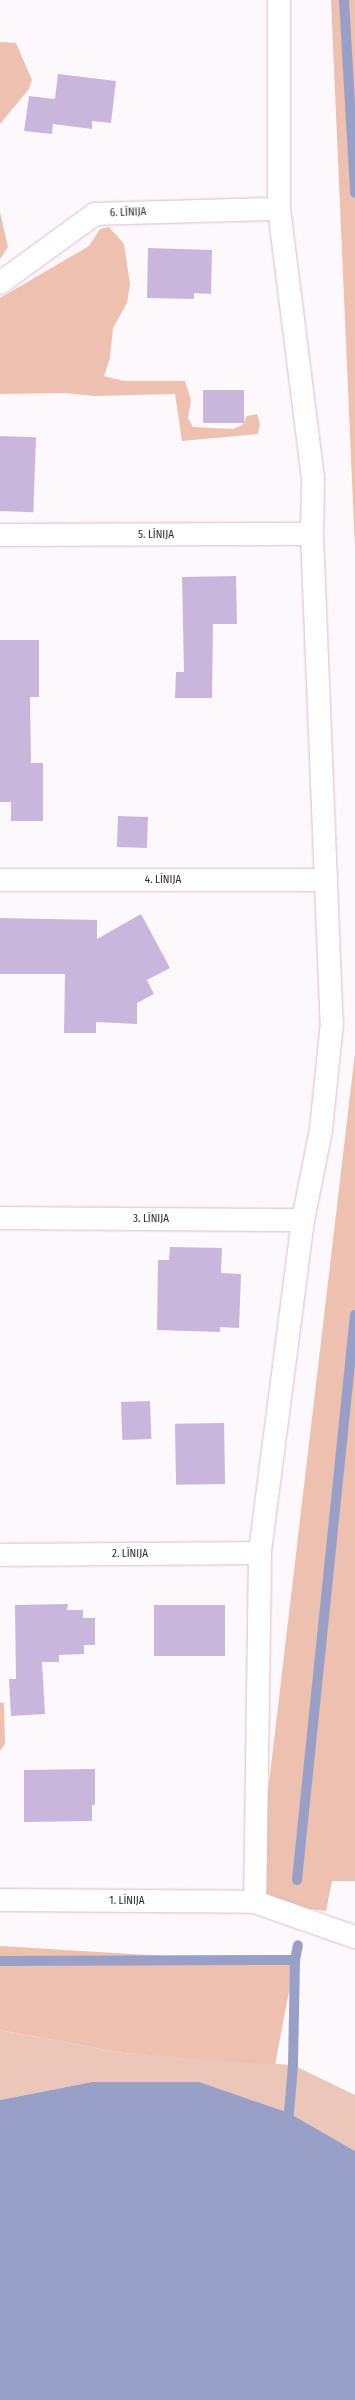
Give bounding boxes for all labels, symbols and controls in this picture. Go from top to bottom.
street label: 6. LĪNIJA [110,206,146,220]
street label: 5. LĪNIJA [138,528,174,542]
street label: 4. LĪNIJA [145,873,181,887]
street label: 3. LĪNIJA [133,1212,169,1226]
street label: 2. LĪNIJA [112,1547,148,1561]
street label: 1. LĪNIJA [109,1894,145,1908]

